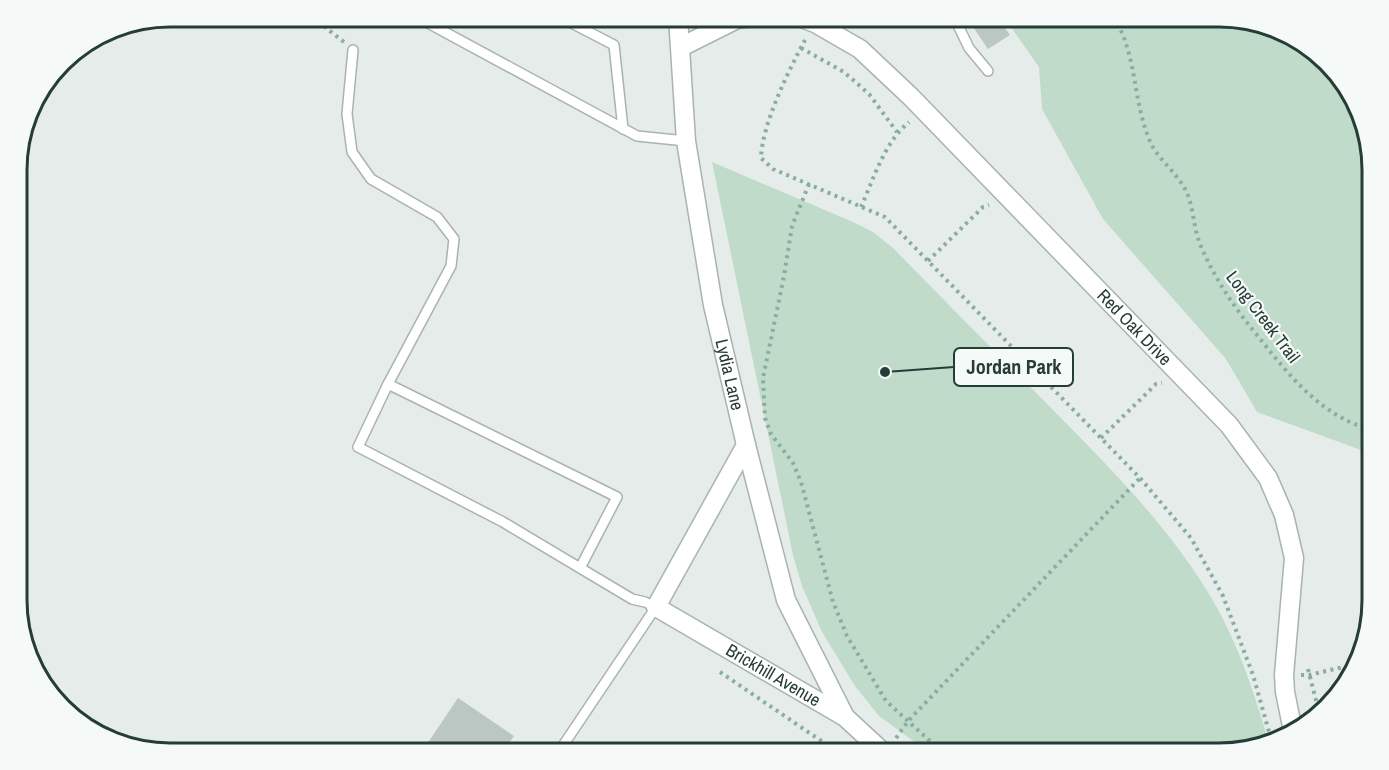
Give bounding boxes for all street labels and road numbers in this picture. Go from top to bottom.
street label: Long Creek Trail [1221,266,1306,368]
street label: Red Oak Drive [1092,283,1178,371]
street label: Lydia Lane [709,336,750,413]
street label: Brickhill Avenue [722,637,825,712]

